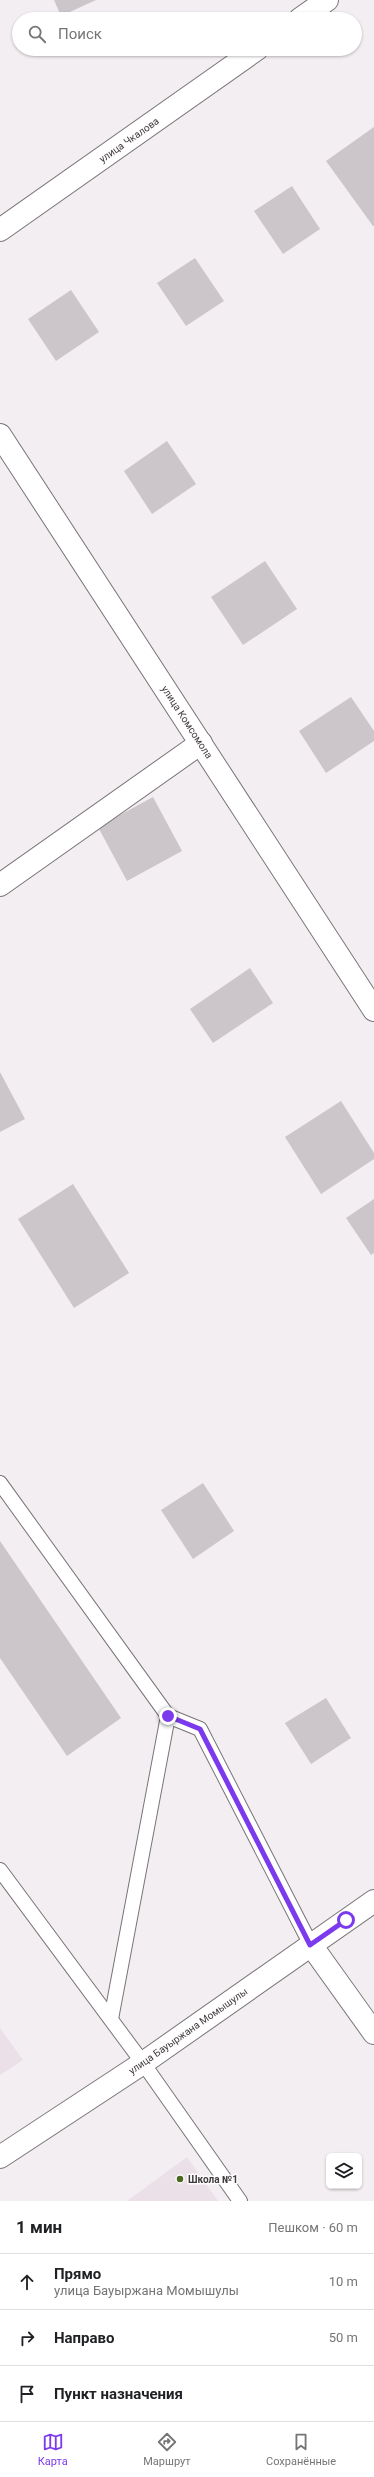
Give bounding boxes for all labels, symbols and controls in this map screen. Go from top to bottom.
search box [12,12,362,56]
icon: search [26,23,48,45]
text: Поиск [58,25,102,43]
street label: улица Чкалова [97,115,161,165]
street label: улица Комсомола [159,684,215,760]
route end [159,1707,177,1725]
route start [337,1911,355,1929]
street label: улица Бауыржана Момышулы [127,1986,249,2076]
map controls [326,2153,362,2189]
button: layers [326,2153,362,2189]
marker: Школа №1 [175,2174,185,2184]
place label: Школа №1 [188,2174,238,2185]
text: 1 мин [16,2217,62,2237]
text: Пешком · 60 m [268,2220,358,2235]
text: Прямо [54,2265,101,2283]
icon: ahead [16,2271,38,2293]
text: 10 m [329,2274,358,2289]
text: улица Бауыржана Момышулы [54,2283,239,2298]
icon: right [16,2327,38,2349]
text: Направо [54,2329,115,2347]
text: 50 m [329,2330,358,2345]
icon: arrive [16,2383,38,2405]
text: Пункт назначения [54,2385,183,2403]
tab: Карта [38,2431,68,2468]
tab: Маршрут [143,2431,191,2468]
tab: Сохранённые [266,2431,336,2468]

